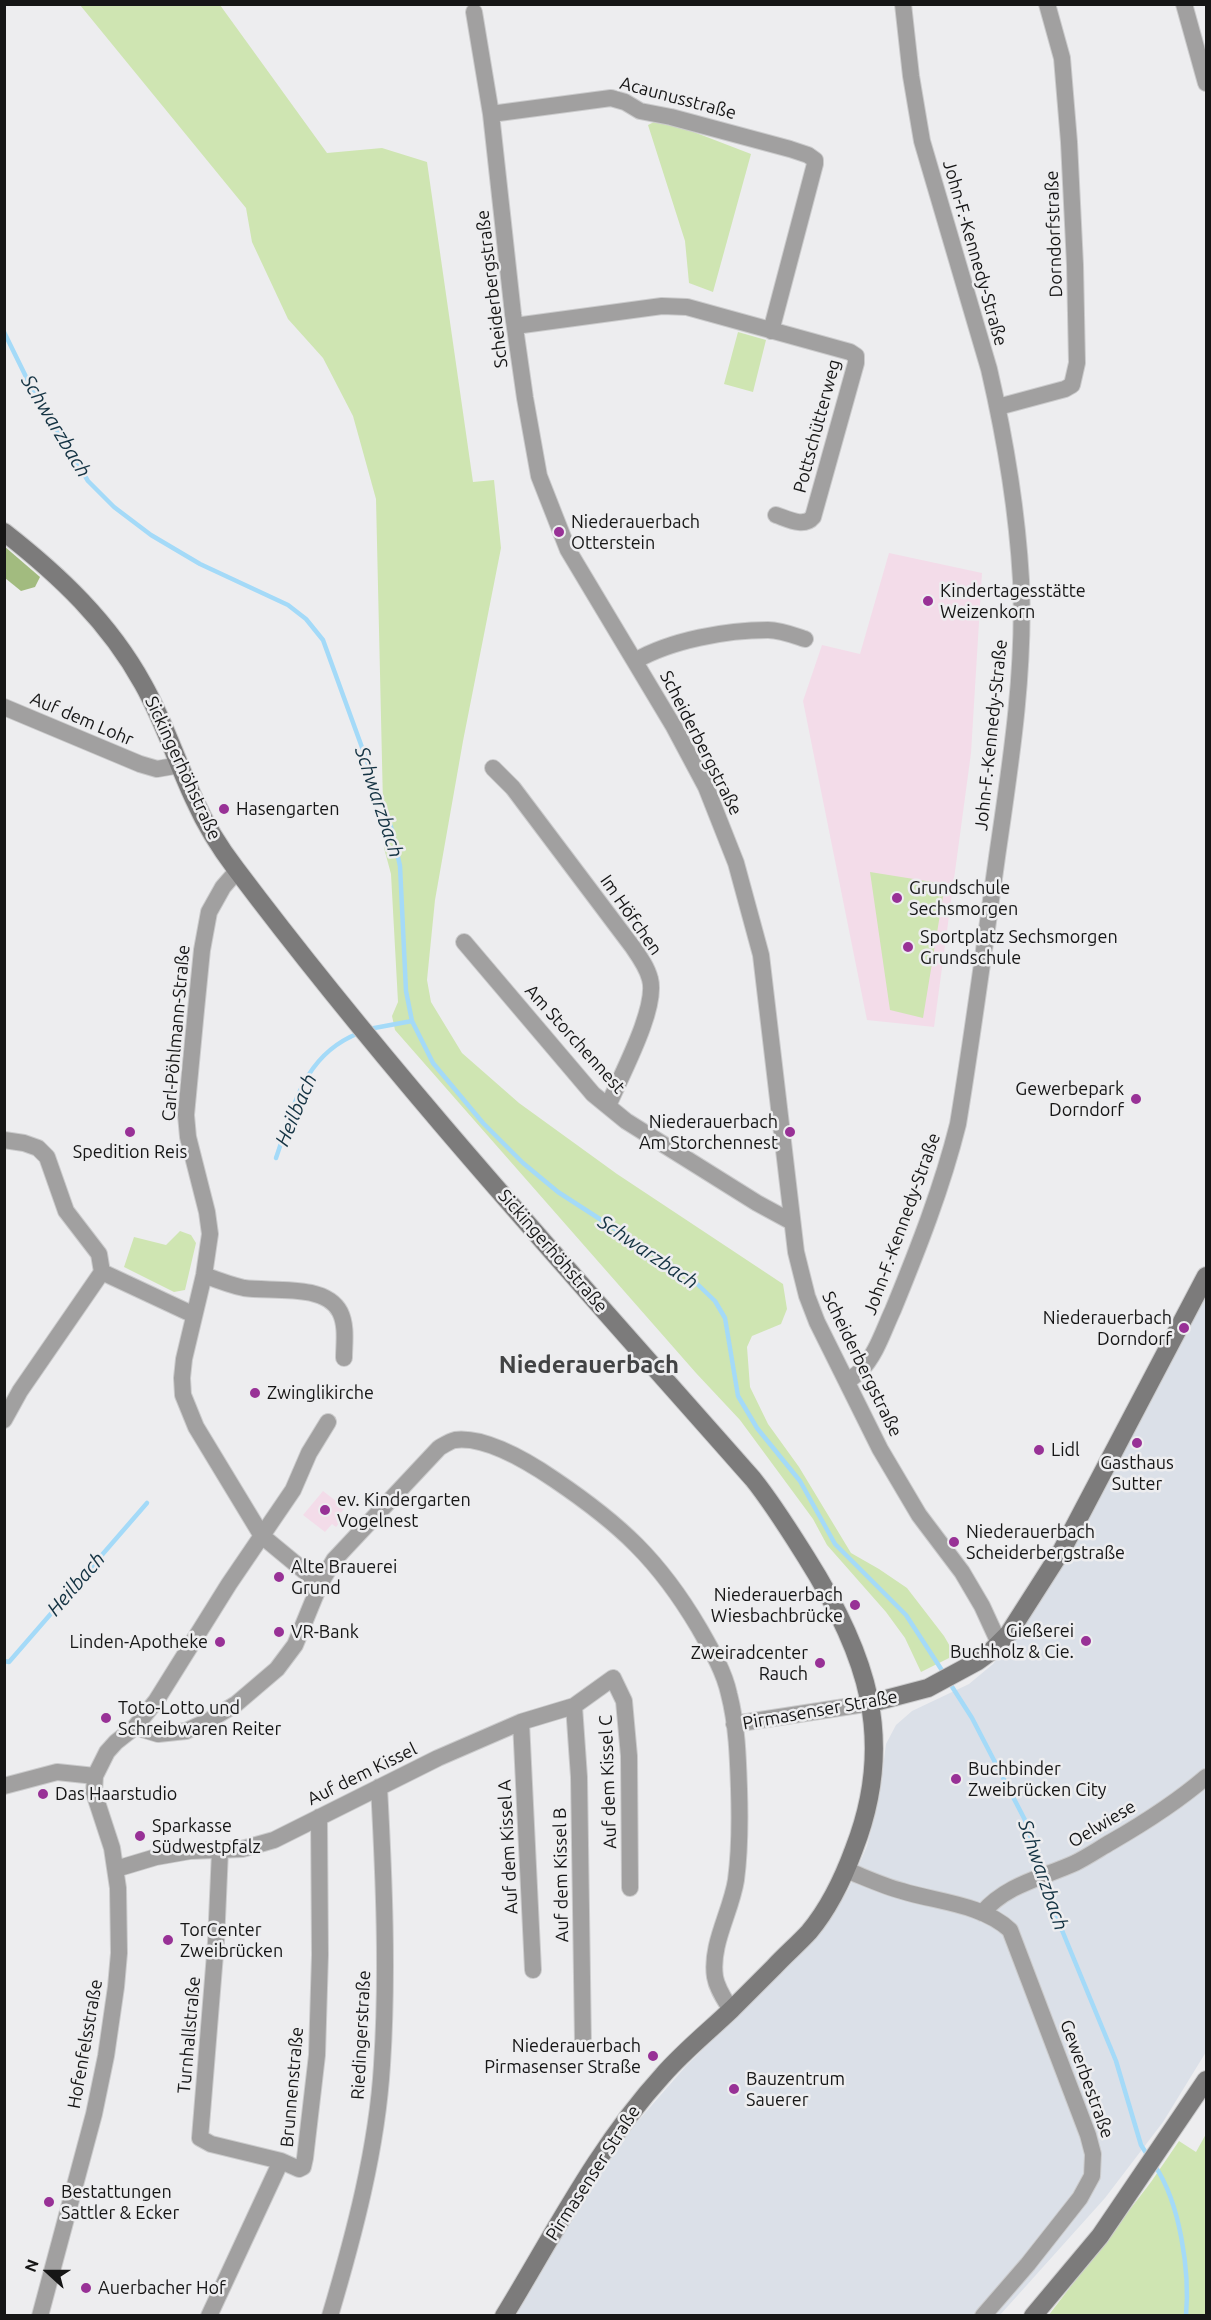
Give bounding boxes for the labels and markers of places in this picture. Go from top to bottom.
place label: Niederauerbach Otterstein [571,511,700,554]
marker: Niederauerbach Otterstein [552,525,566,539]
place label: Kindertagesstätte Weizenkorn [940,580,1086,622]
marker: Kindertagesstätte Weizenkorn [921,594,935,608]
place label: Hasengarten [236,798,339,820]
marker: Hasengarten [217,802,231,816]
place label: Grundschule Sechsmorgen [909,877,1018,920]
marker: Grundschule Sechsmorgen [890,891,904,905]
place label: Sportplatz Sechsmorgen Grundschule [920,926,1118,968]
marker: Sportplatz Sechsmorgen Grundschule [901,940,915,954]
place label: Gewerbepark Dorndorf [1015,1078,1124,1120]
marker: Gewerbepark Dorndorf [1129,1092,1143,1106]
place label: Niederauerbach Am Storchennest [639,1111,778,1154]
marker: Spedition Reis [123,1125,137,1139]
marker: Niederauerbach Am Storchennest [783,1125,797,1139]
place label: Spedition Reis [73,1141,187,1163]
place label: Niederauerbach Dorndorf [1043,1307,1172,1350]
marker: Niederauerbach Dorndorf [1177,1321,1191,1335]
place label: Zwinglikirche [267,1382,374,1404]
marker: Zwinglikirche [248,1386,262,1400]
marker: Gasthaus Sutter [1130,1436,1144,1450]
place label: Lidl [1051,1439,1080,1461]
marker: Lidl [1032,1443,1046,1457]
place label: Gasthaus Sutter [1100,1452,1174,1494]
place label: ev. Kindergarten Vogelnest [337,1489,471,1532]
marker: ev. Kindergarten Vogelnest [318,1503,332,1517]
place label: Niederauerbach Scheiderbergstraße [966,1521,1125,1564]
marker: Niederauerbach Scheiderbergstraße [947,1535,961,1549]
place label: Alte Brauerei Grund [291,1556,397,1598]
marker: Alte Brauerei Grund [272,1570,286,1584]
place label: Niederauerbach Wiesbachbrücke [711,1584,843,1626]
marker: Niederauerbach Wiesbachbrücke [848,1598,862,1612]
place label: Gießerei Buchholz & Cie. [950,1620,1074,1662]
place label: VR-Bank [291,1621,359,1643]
marker: VR-Bank [272,1625,286,1639]
place label: Linden-Apotheke [69,1631,208,1653]
marker: Gießerei Buchholz & Cie. [1079,1634,1093,1648]
marker: Linden-Apotheke [213,1635,227,1649]
place label: Zweiradcenter Rauch [691,1642,808,1684]
marker: Zweiradcenter Rauch [813,1656,827,1670]
place label: Toto-Lotto und Schreibwaren Reiter [118,1697,281,1740]
marker: Toto-Lotto und Schreibwaren Reiter [99,1711,113,1725]
place label: Buchbinder Zweibrücken City [968,1758,1107,1800]
marker: Buchbinder Zweibrücken City [949,1772,963,1786]
place label: Das Haarstudio [55,1783,177,1805]
marker: Das Haarstudio [36,1787,50,1801]
place label: Sparkasse Südwestpfalz [152,1815,261,1858]
marker: Sparkasse Südwestpfalz [133,1829,147,1843]
place label: TorCenter Zweibrücken [180,1919,283,1962]
marker: TorCenter Zweibrücken [161,1933,175,1947]
place label: Niederauerbach Pirmasenser Straße [484,2035,641,2078]
marker: Niederauerbach Pirmasenser Straße [646,2049,660,2063]
place label: Bauzentrum Sauerer [746,2068,845,2110]
marker: Bauzentrum Sauerer [727,2082,741,2096]
place label: Bestattungen Sattler & Ecker [61,2181,179,2224]
marker: Bestattungen Sattler & Ecker [42,2195,56,2209]
place label: Auerbacher Hof [98,2277,226,2299]
marker: Auerbacher Hof [79,2281,93,2295]

